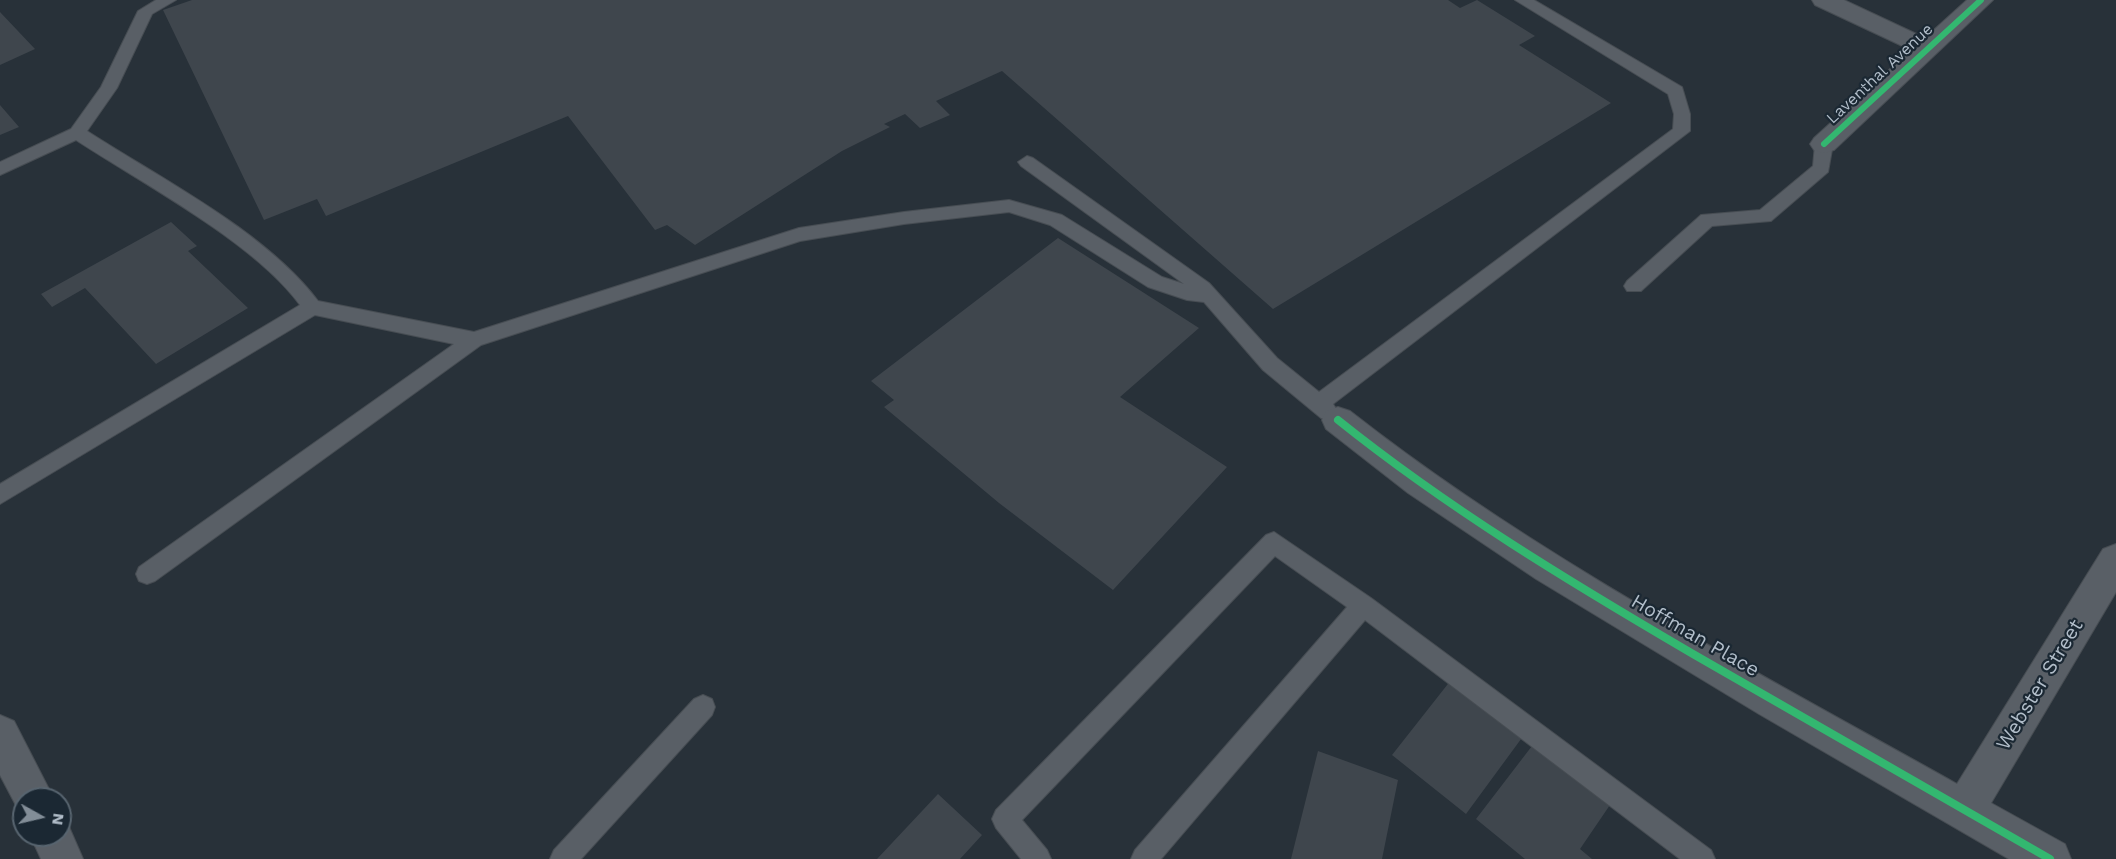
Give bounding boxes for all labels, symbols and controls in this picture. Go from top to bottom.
street label: Laventhal Avenue [1823,20,1937,128]
street label: Hoffman Place [1627,590,1763,682]
street label: Webster Street [1992,615,2088,755]
north arrow [12,787,72,847]
text: N [48,812,69,826]

